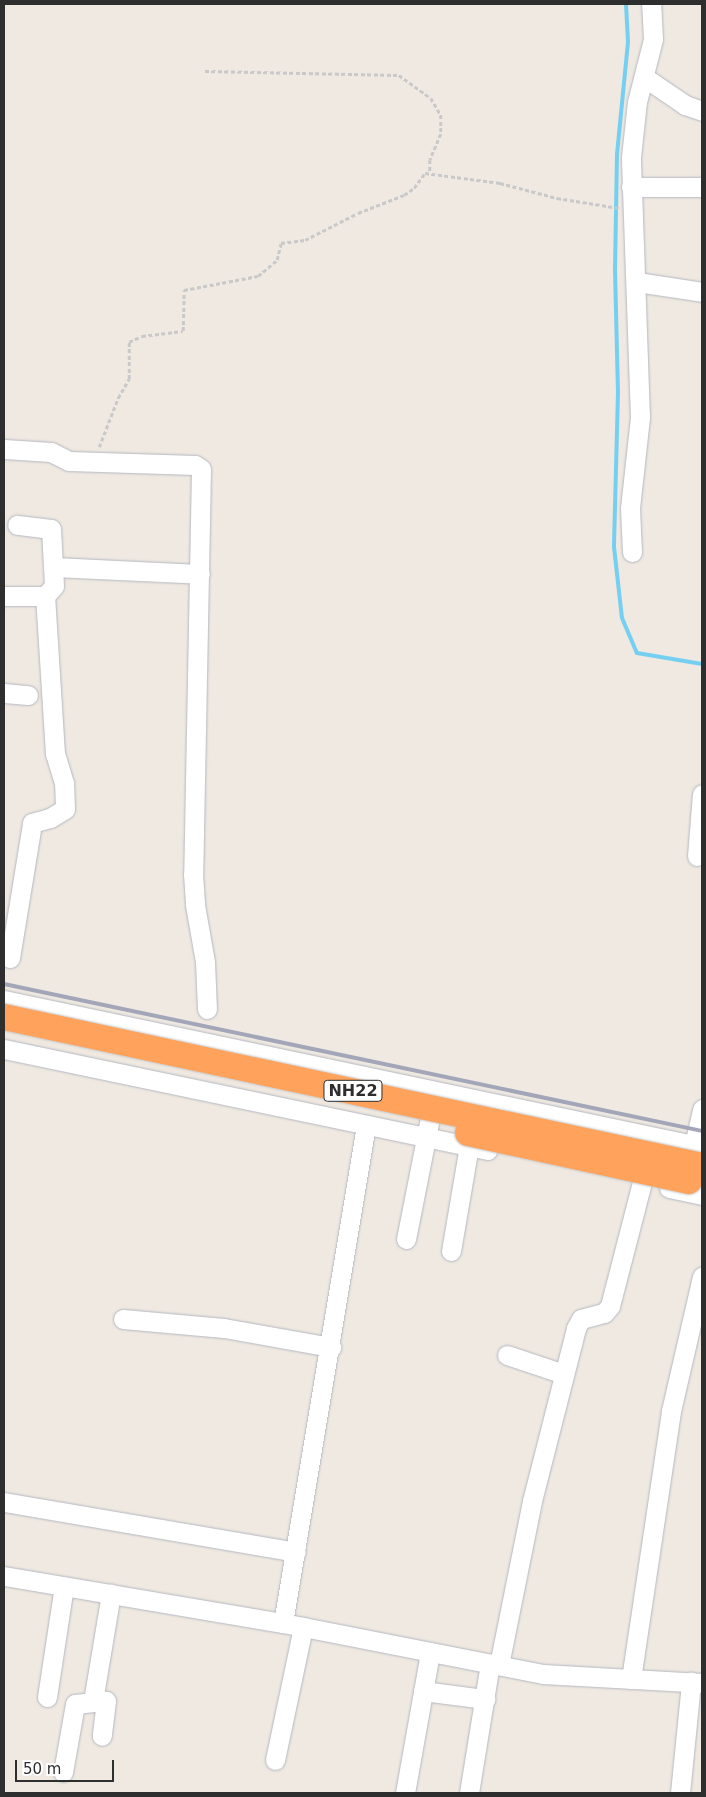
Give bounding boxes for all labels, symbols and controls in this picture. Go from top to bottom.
road number: NH22 [323,1078,383,1104]
scale bar [18,1750,116,1782]
text: 50 m [23,1760,61,1778]

